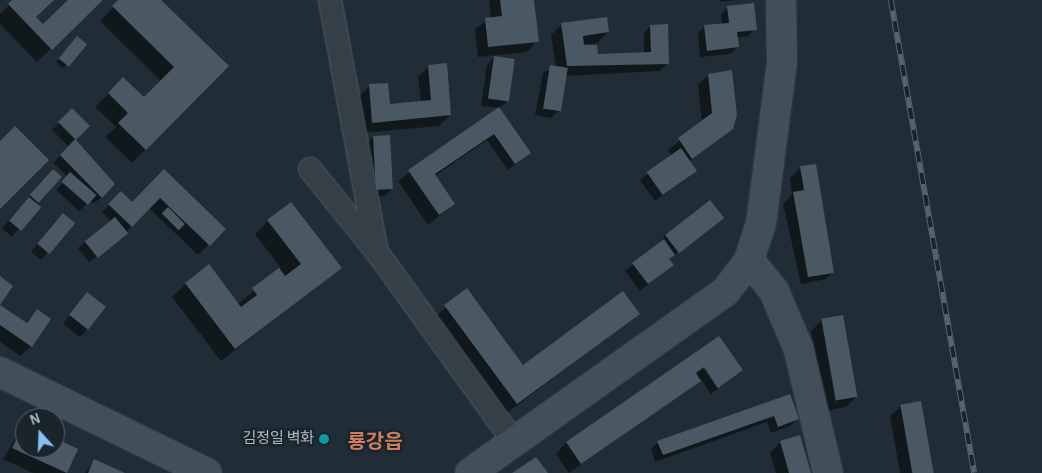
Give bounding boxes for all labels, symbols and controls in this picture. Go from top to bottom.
north arrow [15,408,65,458]
text: N [28,412,42,428]
place label: 김정일 벽화 [243,430,314,448]
district label: 룡강읍 [347,430,403,454]
marker: 김정일 벽화 [318,433,330,445]

